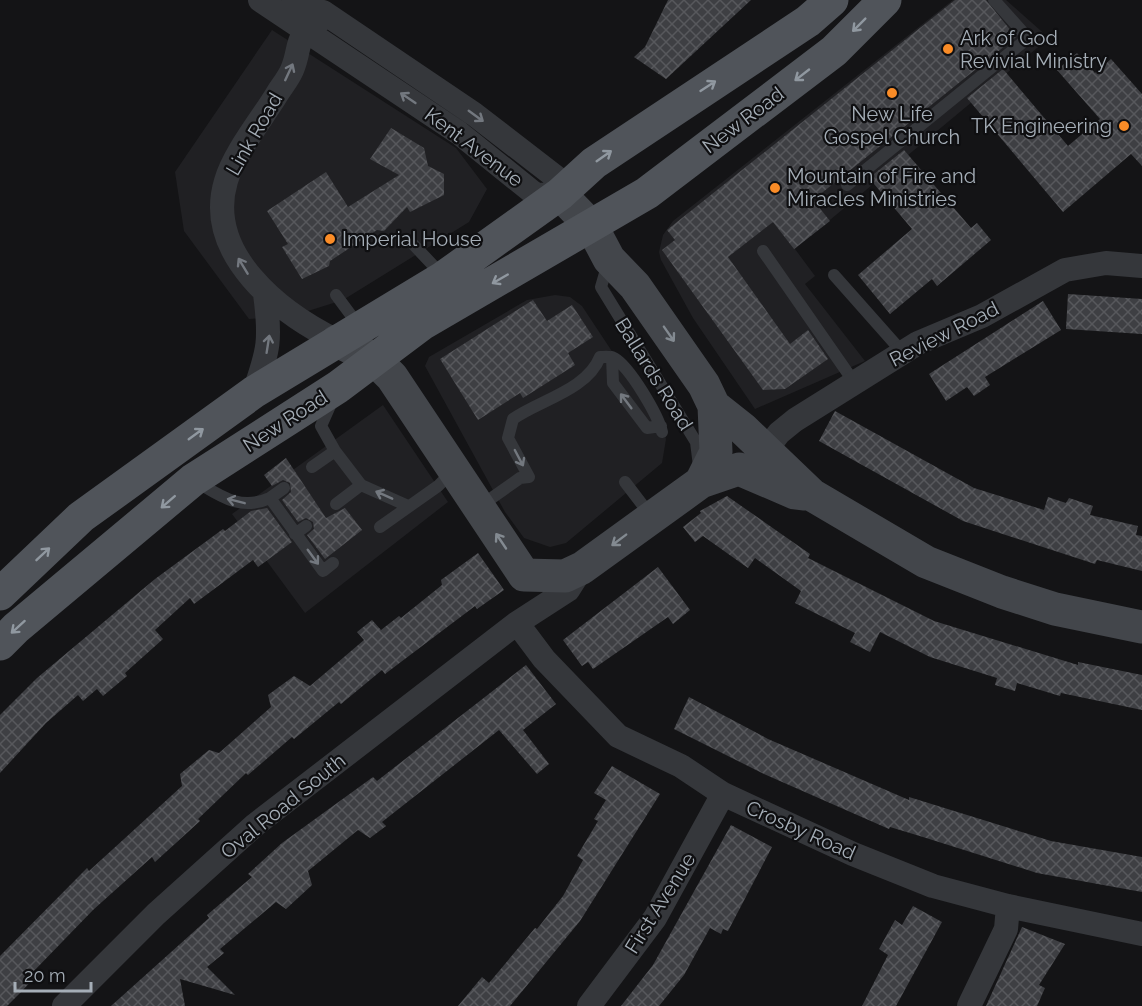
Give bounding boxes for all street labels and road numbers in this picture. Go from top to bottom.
street label: New Road [698,82,788,158]
street label: Link Road [221,88,287,180]
street label: Kent Avenue [420,102,528,192]
street label: Review Road [885,296,1003,372]
street label: Ballards Road [610,313,698,435]
street label: New Road [238,385,332,457]
street label: Oval Road South [216,748,350,864]
street label: Crosby Road [743,795,859,865]
street label: First Avenue [620,848,701,958]

